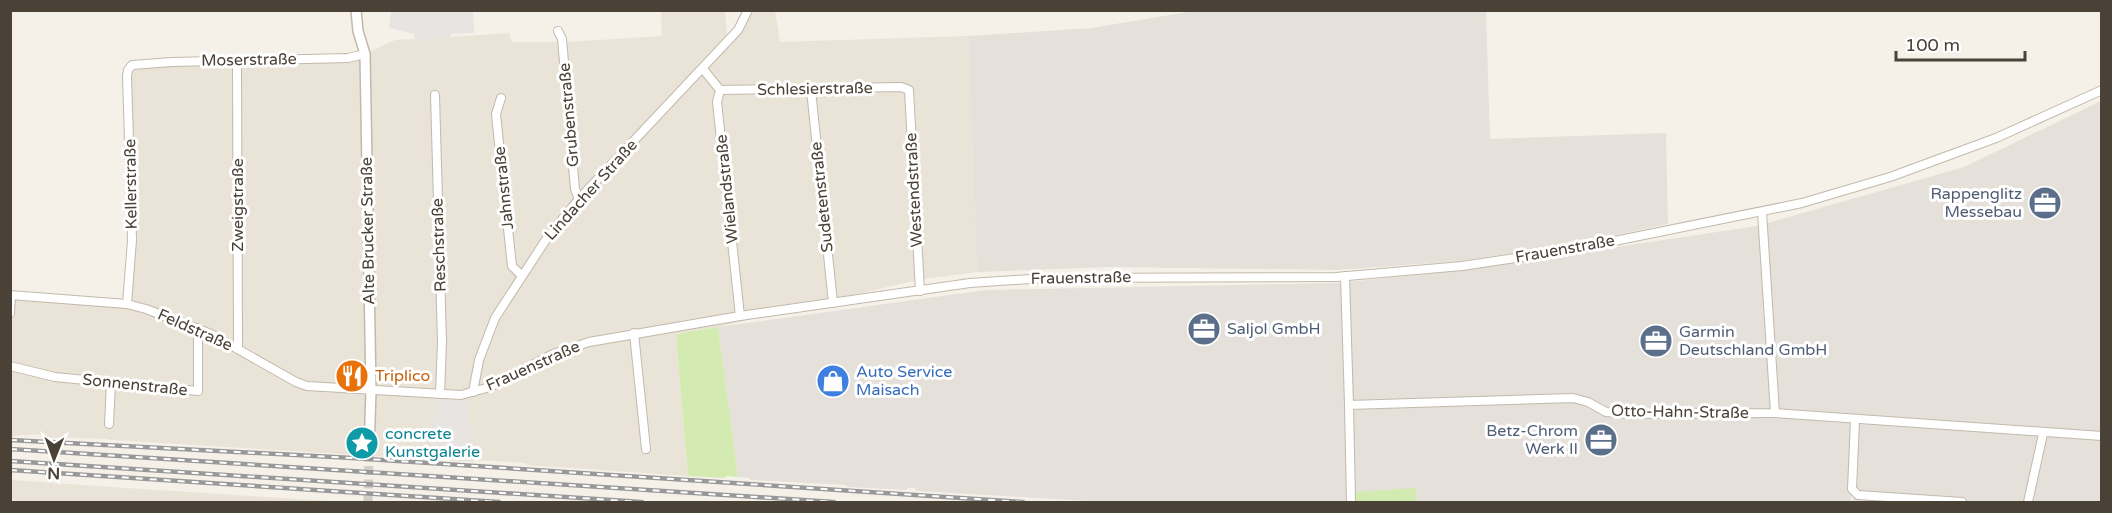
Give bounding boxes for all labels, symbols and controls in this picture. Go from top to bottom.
scale bar [1896,24,2025,62]
text: 100 m [1905,34,1960,56]
street label: Moserstraße [201,49,297,71]
street label: Grubenstraße [554,62,584,168]
street label: Schlesierstraße [757,78,873,100]
street label: Westendstraße [901,132,927,248]
street label: Wielandstraße [711,133,743,245]
street label: Lindacher Straße [540,135,642,245]
street label: Kellerstraße [120,139,142,229]
street label: Sudetenstraße [806,141,838,253]
street label: Jahnstraße [490,145,518,231]
street label: Alte Brucker Straße [357,157,379,305]
street label: Zweigstraße [228,158,248,252]
place label: Rappenglitz Messebau [1930,184,2022,222]
office icon: Rappenglitz Messebau [2027,185,2063,221]
street label: Reschstraße [427,198,451,292]
street label: Frauenstraße [1514,230,1616,268]
street label: Frauenstraße [1031,267,1131,289]
street label: Feldstraße [154,305,236,355]
office icon: Saljol GmbH [1186,311,1222,347]
place label: Saljol GmbH [1227,319,1321,339]
place label: Garmin Deutschland GmbH [1679,322,1827,360]
office icon: Garmin Deutschland GmbH [1638,323,1674,359]
street label: Frauenstraße [483,336,583,396]
restaurant icon: Triplico [334,358,370,394]
place label: Auto Service Maisach [856,362,952,400]
shop icon: Auto Service Maisach [815,363,851,399]
place label: Triplico [375,366,430,386]
street label: Sonnenstraße [81,370,189,400]
street label: Otto-Hahn-Straße [1611,401,1749,423]
place label: Betz-Chrom Werk II [1486,421,1578,459]
office icon: Betz-Chrom Werk II [1583,422,1619,458]
place label: concrete Kunstgalerie [385,424,480,462]
place icon: concrete Kunstgalerie [344,425,380,461]
north arrow [24,429,84,489]
text: N [47,463,60,483]

